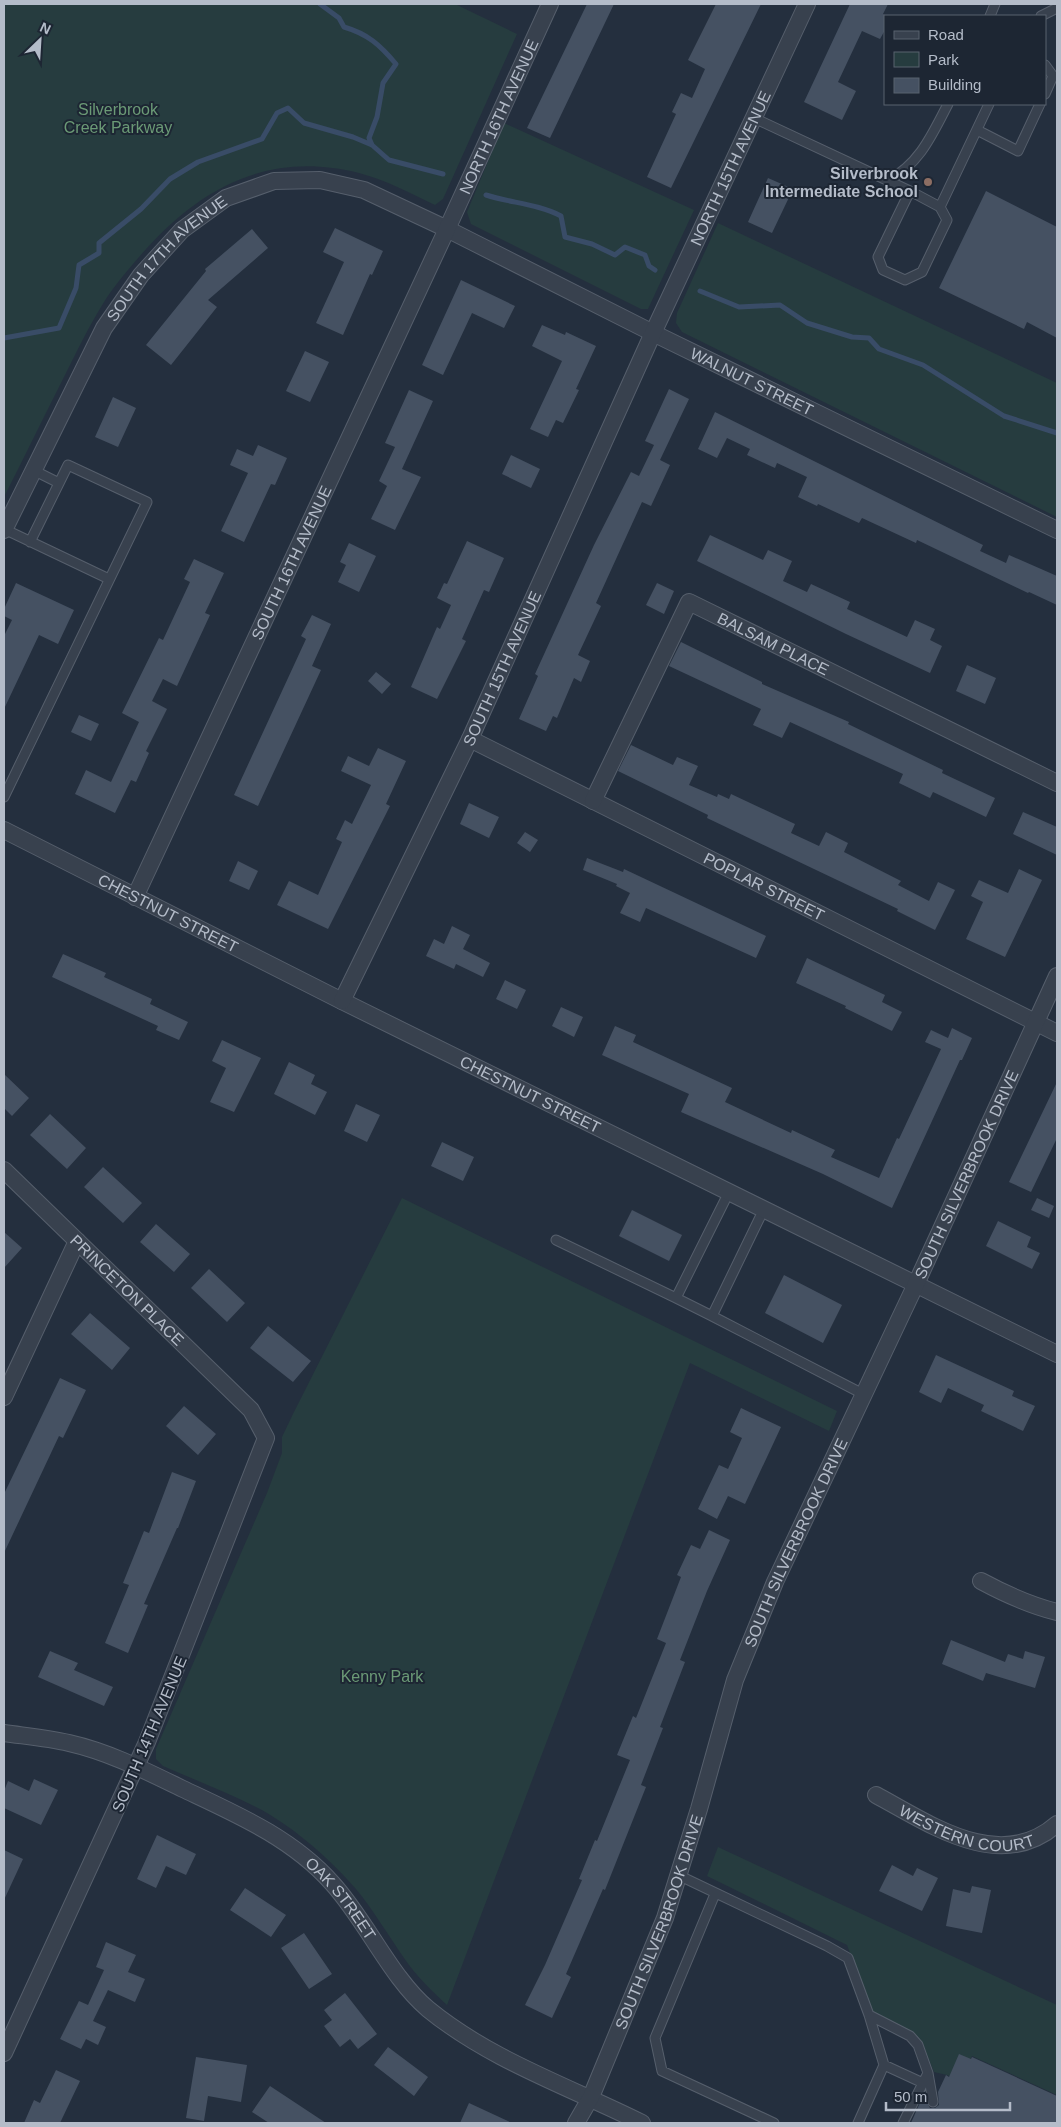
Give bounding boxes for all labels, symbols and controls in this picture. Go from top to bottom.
north arrow [15,15,65,65]
legend [884,15,1046,105]
text: N [38,19,53,38]
text: Road [928,26,964,43]
street label: NORTH 16TH AVENUE [456,37,542,197]
text: Park [928,51,959,68]
text: Building [928,76,981,93]
street label: NORTH 15TH AVENUE [687,88,774,248]
park label: Silverbrook Creek Parkway [64,101,172,136]
place label: Silverbrook Intermediate School [765,165,918,200]
marker: Silverbrook Intermediate School [922,176,934,188]
street label: SOUTH 17TH AVENUE [104,192,230,324]
street label: WALNUT STREET [688,345,816,419]
street label: SOUTH 16TH AVENUE [248,483,335,643]
street label: SOUTH 15TH AVENUE [460,589,544,749]
street label: BALSAM PLACE [715,609,832,678]
street label: POPLAR STREET [701,850,827,924]
street label: CHESTNUT STREET [95,871,241,956]
street label: CHESTNUT STREET [457,1053,603,1136]
street label: SOUTH SILVERBROOK DRIVE [912,1068,1022,1281]
street label: PRINCETON PLACE [67,1232,187,1349]
street label: SOUTH SILVERBROOK DRIVE [741,1436,851,1650]
street label: SOUTH 14TH AVENUE [109,1654,190,1815]
park label: Kenny Park [341,1668,424,1685]
street label: WESTERN COURT [896,1802,1037,1854]
street label: SOUTH SILVERBROOK DRIVE [612,1813,706,2032]
street label: OAK STREET [302,1854,379,1943]
scale bar [886,2080,1010,2112]
text: 50 m [894,2088,927,2105]

